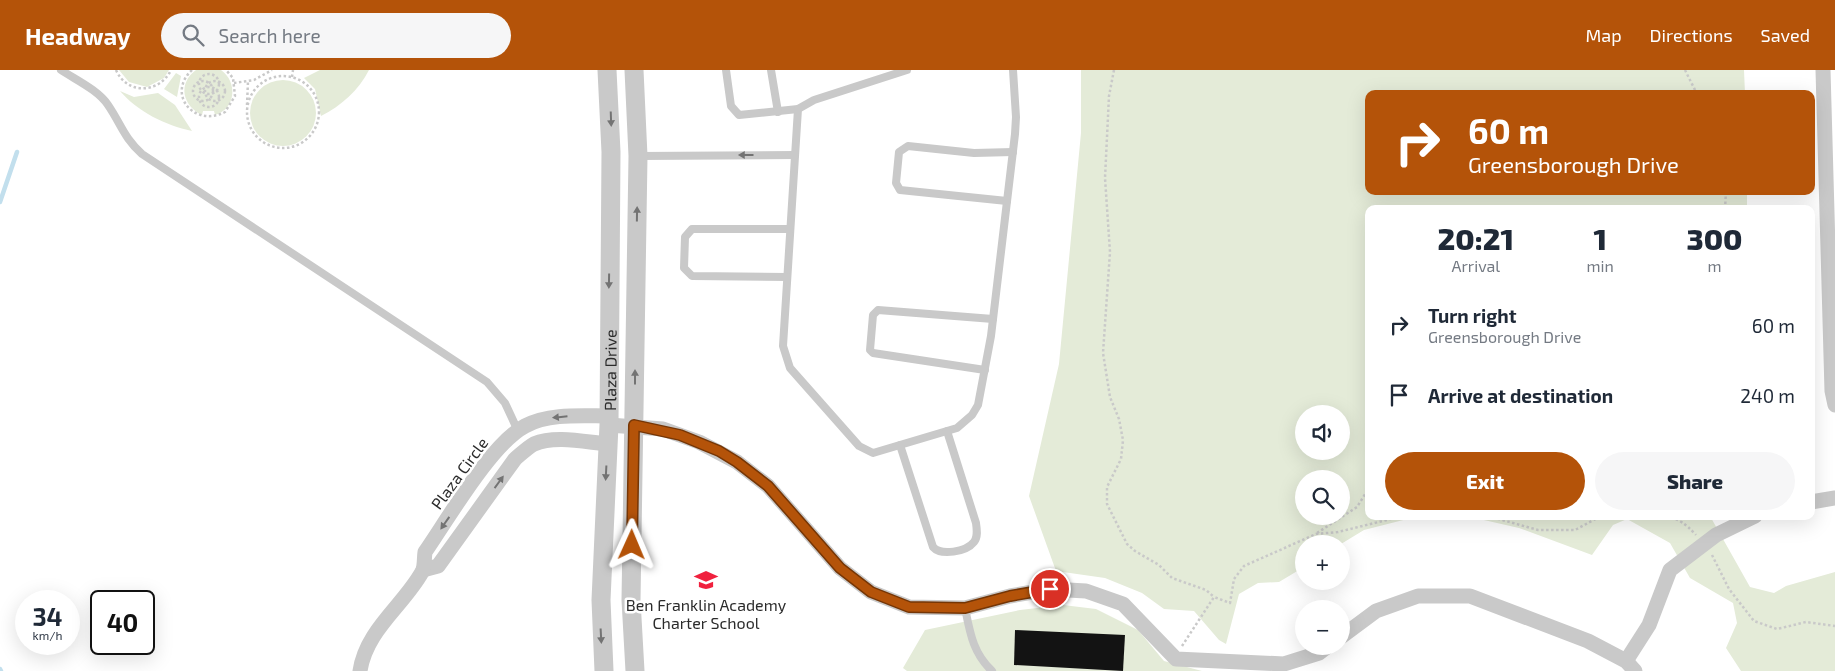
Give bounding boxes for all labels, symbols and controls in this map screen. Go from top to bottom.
search box [161,13,511,58]
text: Headway [25,21,131,50]
icon: search [179,21,207,49]
text: Search here [219,24,321,47]
text: Map [1585,24,1622,46]
text: Directions [1650,24,1733,46]
text: Saved [1761,24,1810,46]
text: 60 m [1468,109,1549,151]
icon: right [1385,110,1450,175]
one-way arrow [607,111,615,127]
one-way arrow [738,151,754,159]
text: Greensborough Drive [1468,151,1679,177]
one-way arrow [633,206,641,222]
text: 20:21 [1438,220,1514,256]
text: 1 [1593,220,1607,256]
text: 300 [1686,220,1742,256]
text: Arrival [1451,256,1500,275]
text: min [1587,256,1614,275]
text: m [1707,256,1721,275]
one-way arrow [605,273,613,289]
text: Turn right [1428,304,1516,327]
icon: right [1385,311,1413,339]
text: 60 m [1752,314,1795,337]
text: Greensborough Drive [1428,327,1581,346]
street label: Plaza Drive [600,329,619,411]
one-way arrow [631,368,639,384]
icon: arrive [1385,381,1413,409]
text: Arrive at destination [1428,384,1613,407]
text: 240 m [1740,384,1795,407]
map controls [1295,405,1350,655]
button: sound [1295,405,1350,460]
one-way arrow [552,414,568,422]
street label: Plaza Circle [427,433,491,513]
button: Exit [1385,452,1585,510]
button: Share [1595,452,1795,510]
one-way arrow [601,466,609,482]
button: search [1295,470,1350,525]
one-way arrow [493,476,504,489]
one-way arrow [440,516,450,530]
position arrow [605,518,657,570]
button: + [1295,535,1350,590]
school or university icon: Ben Franklin Academy Charter School [693,567,719,593]
pin [1029,568,1071,610]
icon: arrive [1036,575,1064,603]
speed limit sign: 40 [90,590,155,655]
place label: Ben Franklin Academy Charter School [626,595,787,632]
button: − [1295,600,1350,655]
text: 34 [32,601,63,631]
text: km/h [33,628,62,642]
one-way arrow [598,628,606,644]

